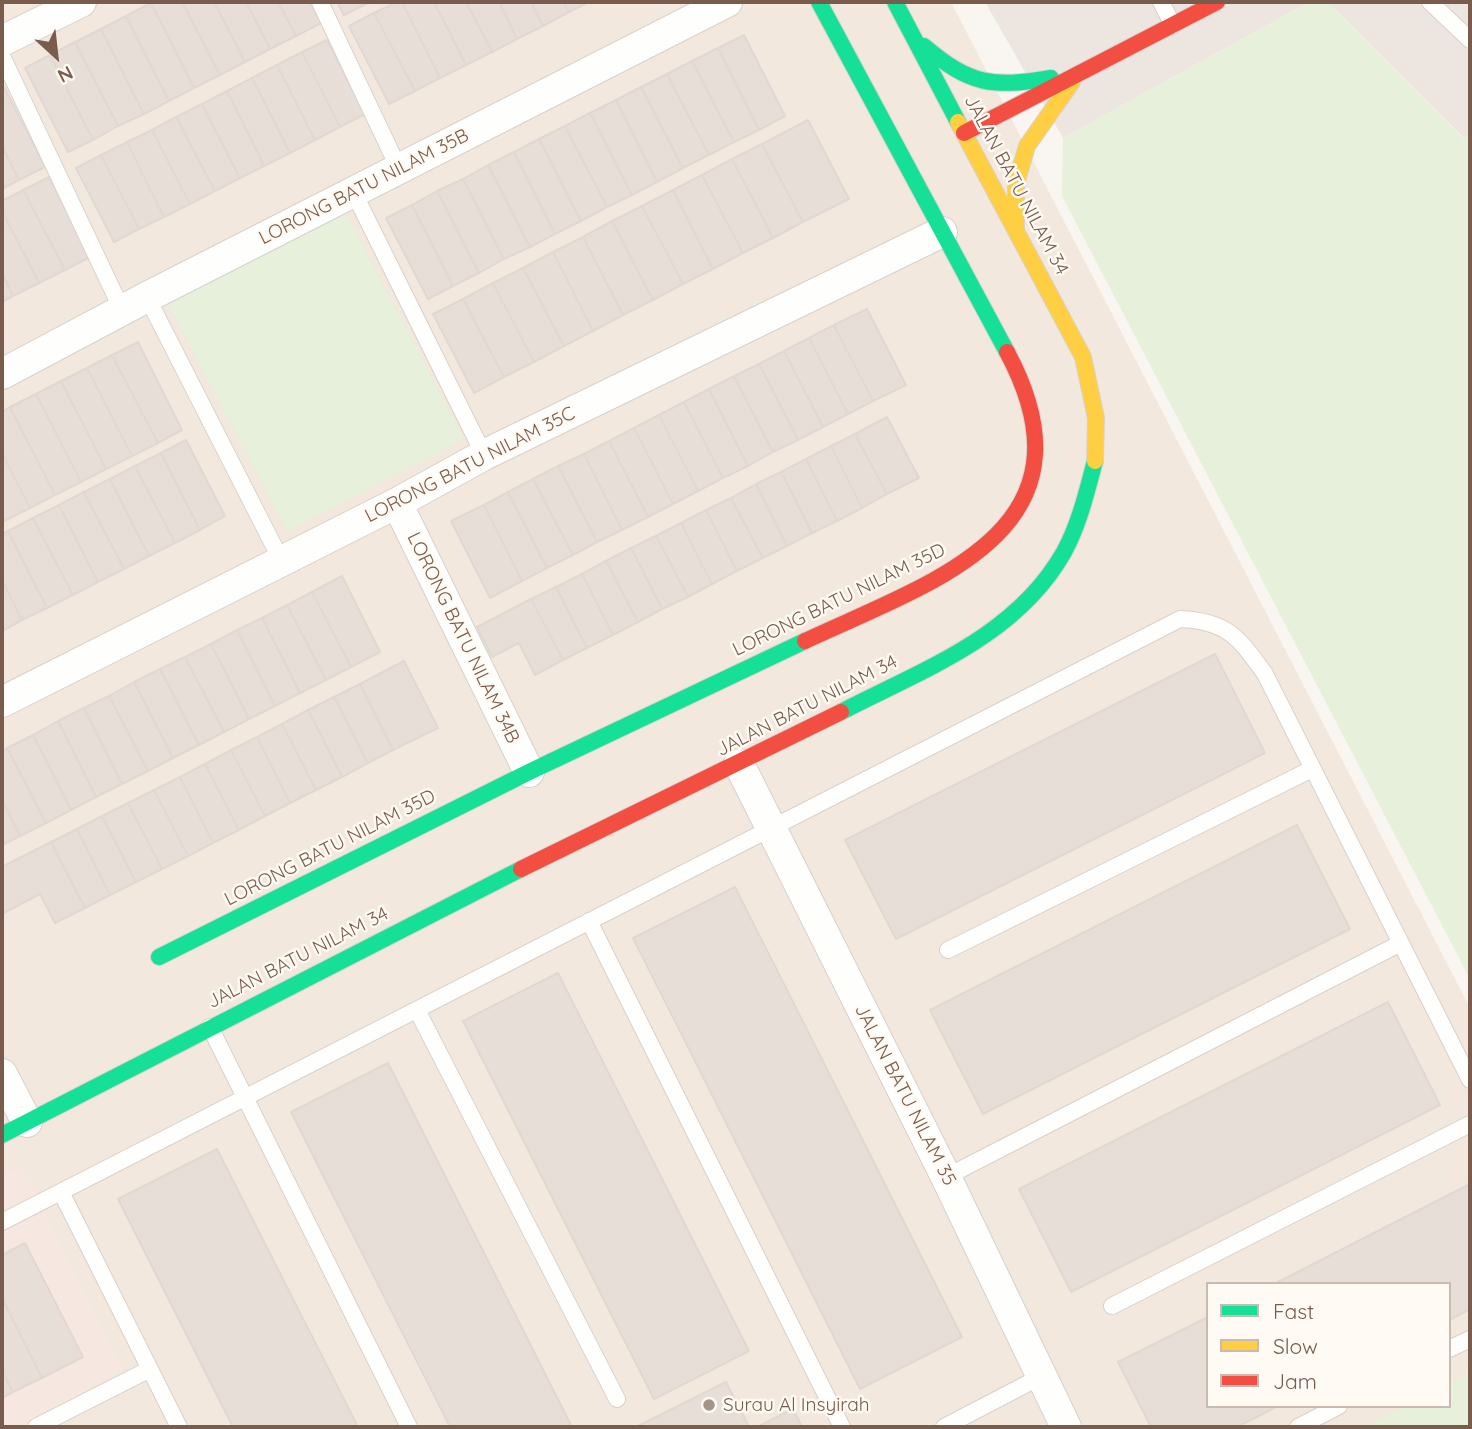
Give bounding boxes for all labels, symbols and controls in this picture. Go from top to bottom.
north arrow [21,21,91,91]
text: N [54,61,77,89]
street label: JALAN BATU NILAM 34 [959,91,1073,279]
street label: LORONG BATU NILAM 35B [255,124,473,250]
street label: LORONG BATU NILAM 35C [361,402,579,528]
street label: LORONG BATU NILAM 34B [402,529,524,747]
street label: LORONG BATU NILAM 35D [729,539,949,661]
street label: JALAN BATU NILAM 34 [713,650,901,762]
street label: LORONG BATU NILAM 35D [221,785,439,911]
street label: JALAN BATU NILAM 34 [204,902,392,1014]
street label: JALAN BATU NILAM 35 [849,1001,961,1189]
legend [1206,1282,1451,1408]
text: Fast [1273,1298,1314,1324]
text: Slow [1273,1333,1318,1359]
text: Jam [1273,1368,1317,1394]
place label: Surau Al Insyirah [723,1394,870,1416]
marker: Surau Al Insyirah [701,1397,717,1413]

